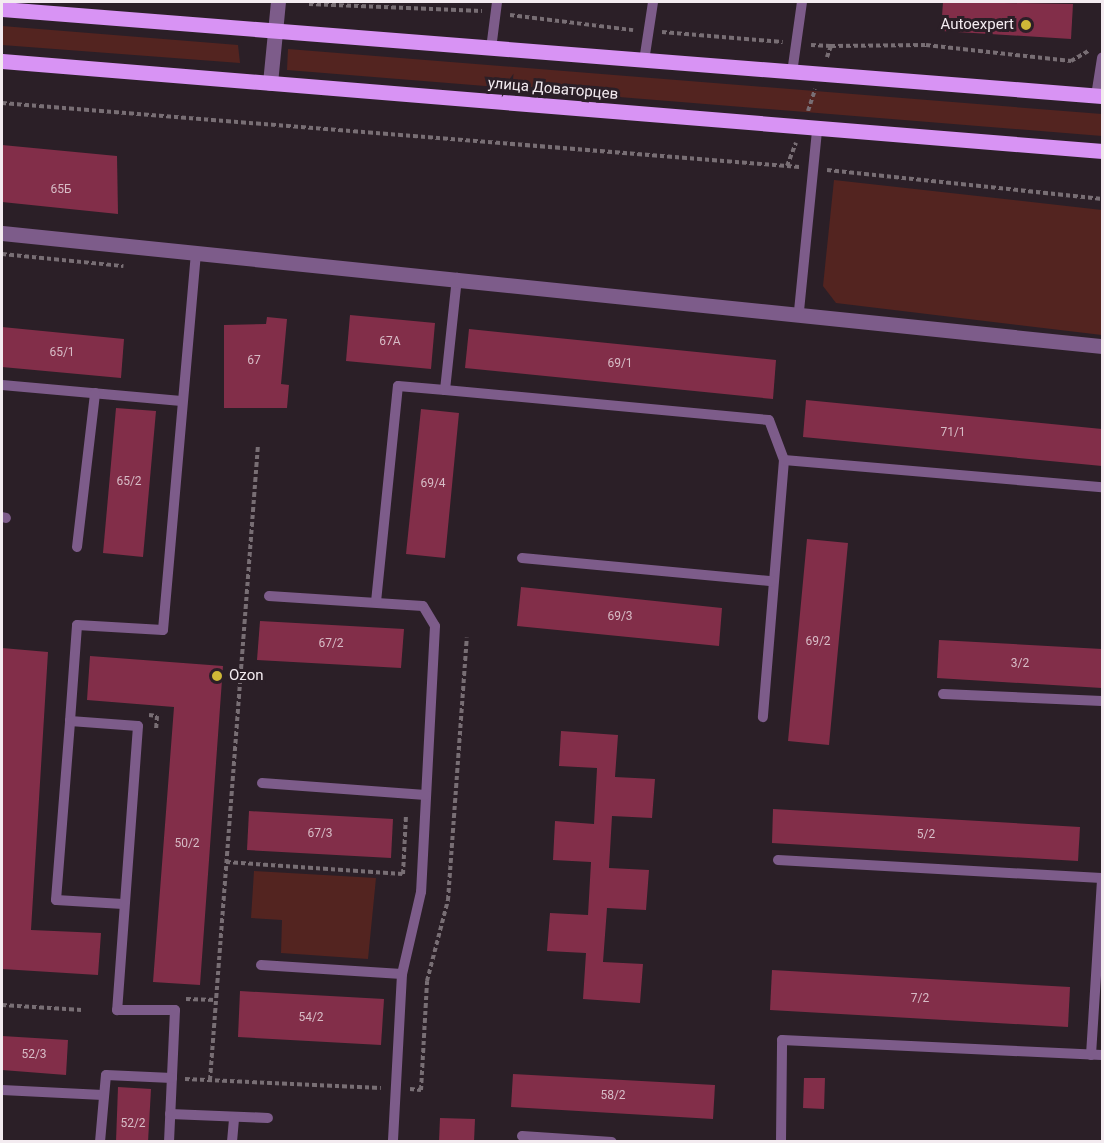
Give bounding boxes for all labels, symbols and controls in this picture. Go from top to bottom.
place label: Autoexpert [941,16,1014,34]
marker: Autoexpert [1019,18,1033,32]
street label: улица Доваторцев [487,74,619,104]
house number: 65Б [50,183,72,197]
house number: 67А [379,335,401,349]
house number: 65/1 [49,346,75,360]
house number: 67 [247,354,261,368]
house number: 69/1 [607,357,633,371]
house number: 71/1 [940,426,966,440]
house number: 65/2 [116,475,142,489]
house number: 69/4 [420,477,446,491]
house number: 69/3 [607,610,633,624]
house number: 69/2 [805,635,831,649]
house number: 67/2 [318,637,344,651]
house number: 3/2 [1011,657,1029,671]
place label: Ozon [229,667,263,685]
marker: Ozon [210,669,224,683]
house number: 67/3 [307,827,333,841]
house number: 5/2 [917,828,935,842]
house number: 50/2 [174,837,200,851]
house number: 7/2 [911,992,929,1006]
house number: 54/2 [298,1011,324,1025]
house number: 52/3 [21,1048,47,1062]
house number: 58/2 [600,1089,626,1103]
house number: 52/2 [120,1117,146,1131]

